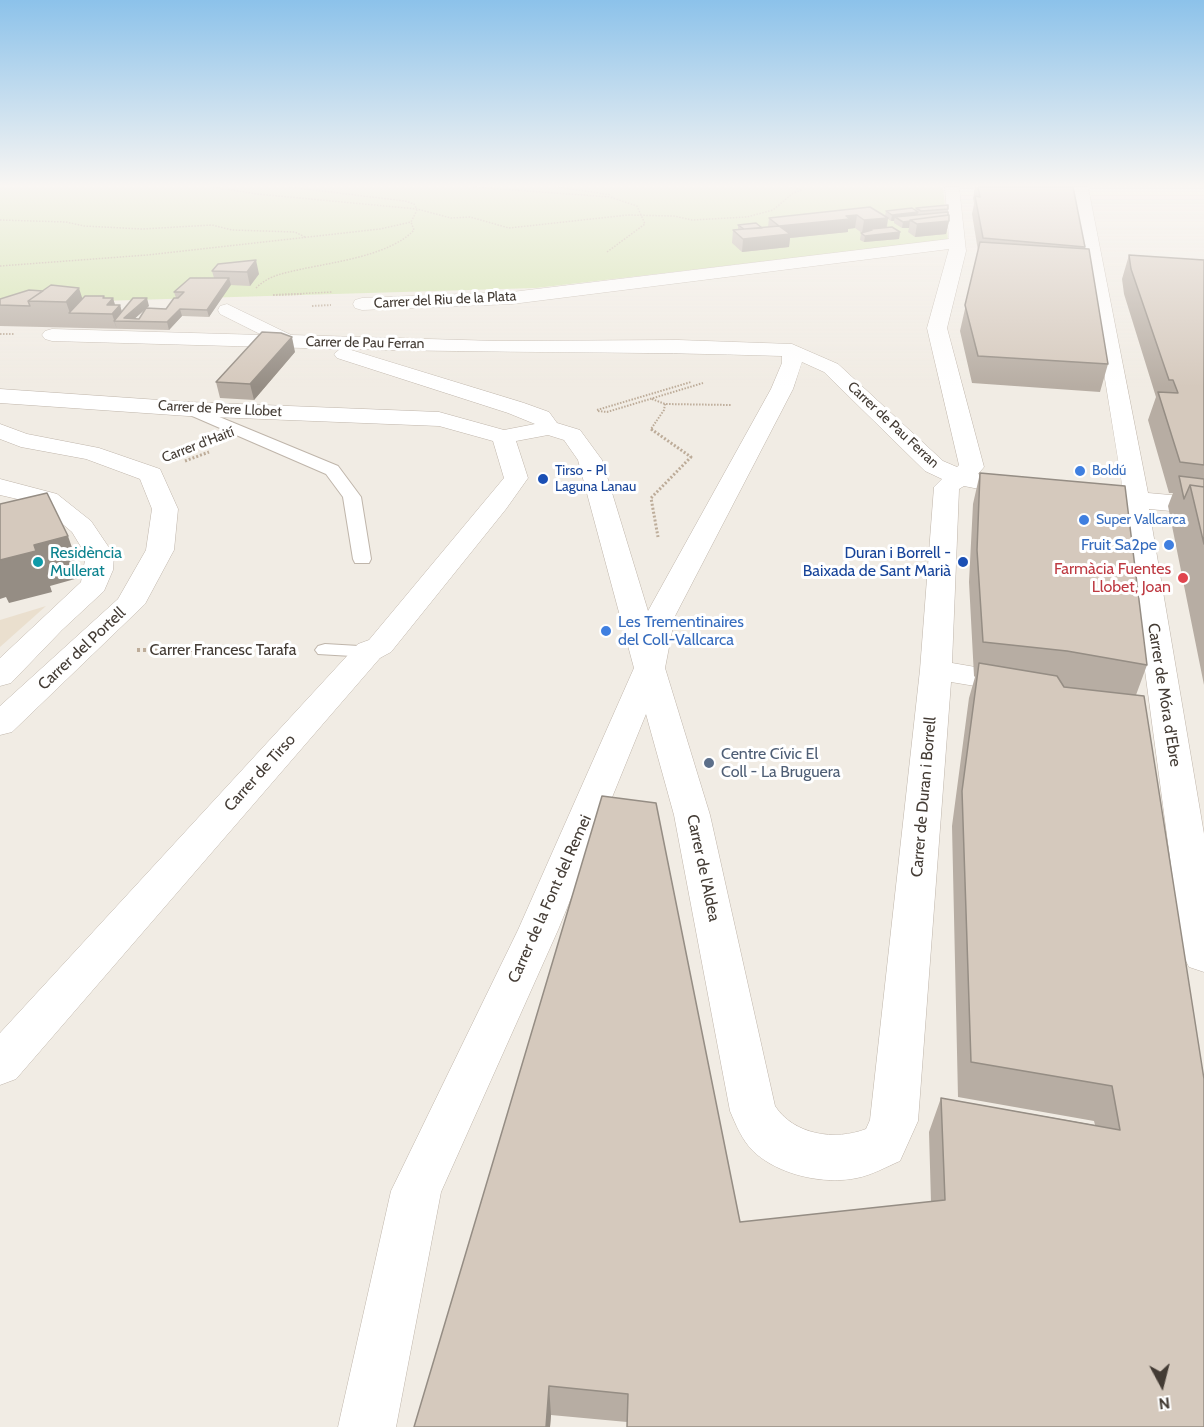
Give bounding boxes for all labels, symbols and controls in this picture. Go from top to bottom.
street label: Carrer del Riu de la Plata [373,288,517,312]
street label: Carrer de Pau Ferran [305,334,425,352]
street label: Carrer de Pau Ferran [844,378,942,472]
street label: Carrer de Pere Llobet [158,397,282,421]
street label: Carrer d'Haití [159,424,237,466]
place label: Tirso - Pl Laguna Lanau [555,463,636,496]
place label: Boldú [1092,463,1126,479]
marker: Boldú [1073,464,1087,478]
marker: Tirso - Pl Laguna Lanau [536,472,550,486]
place label: Super Vallcarca [1096,512,1186,528]
marker: Super Vallcarca [1077,513,1091,527]
place label: Fruit Sa2pe [1081,535,1157,555]
marker: Fruit Sa2pe [1162,538,1176,552]
place label: Residència Mullerat [50,543,122,581]
place label: Duran i Borrell - Baixada de Sant Marià [803,543,951,581]
marker: Residència Mullerat [31,555,45,569]
marker: Duran i Borrell - Baixada de Sant Marià [956,555,970,569]
place label: Farmàcia Fuentes Llobet, Joan [1054,559,1171,597]
marker: Farmàcia Fuentes Llobet, Joan [1176,571,1190,585]
street label: Carrer del Portell [34,604,130,694]
place label: Les Trementinaires del Coll-Vallcarca [618,612,744,650]
street label: Carrer de Móra d'Ebre [1143,622,1185,768]
marker: Les Trementinaires del Coll-Vallcarca [599,624,613,638]
street label: Carrer Francesc Tarafa [149,640,297,660]
street label: Carrer de Duran i Borrell [907,716,941,878]
street label: Carrer de Tirso [220,730,300,816]
place label: Centre Cívic El Coll - La Bruguera [721,744,840,782]
marker: Centre Cívic El Coll - La Bruguera [702,756,716,770]
street label: Carrer de la Font del Remei [504,812,596,986]
street label: Carrer de l'Aldea [682,813,724,923]
north arrow [1132,1355,1192,1415]
text: N [1157,1393,1171,1413]

